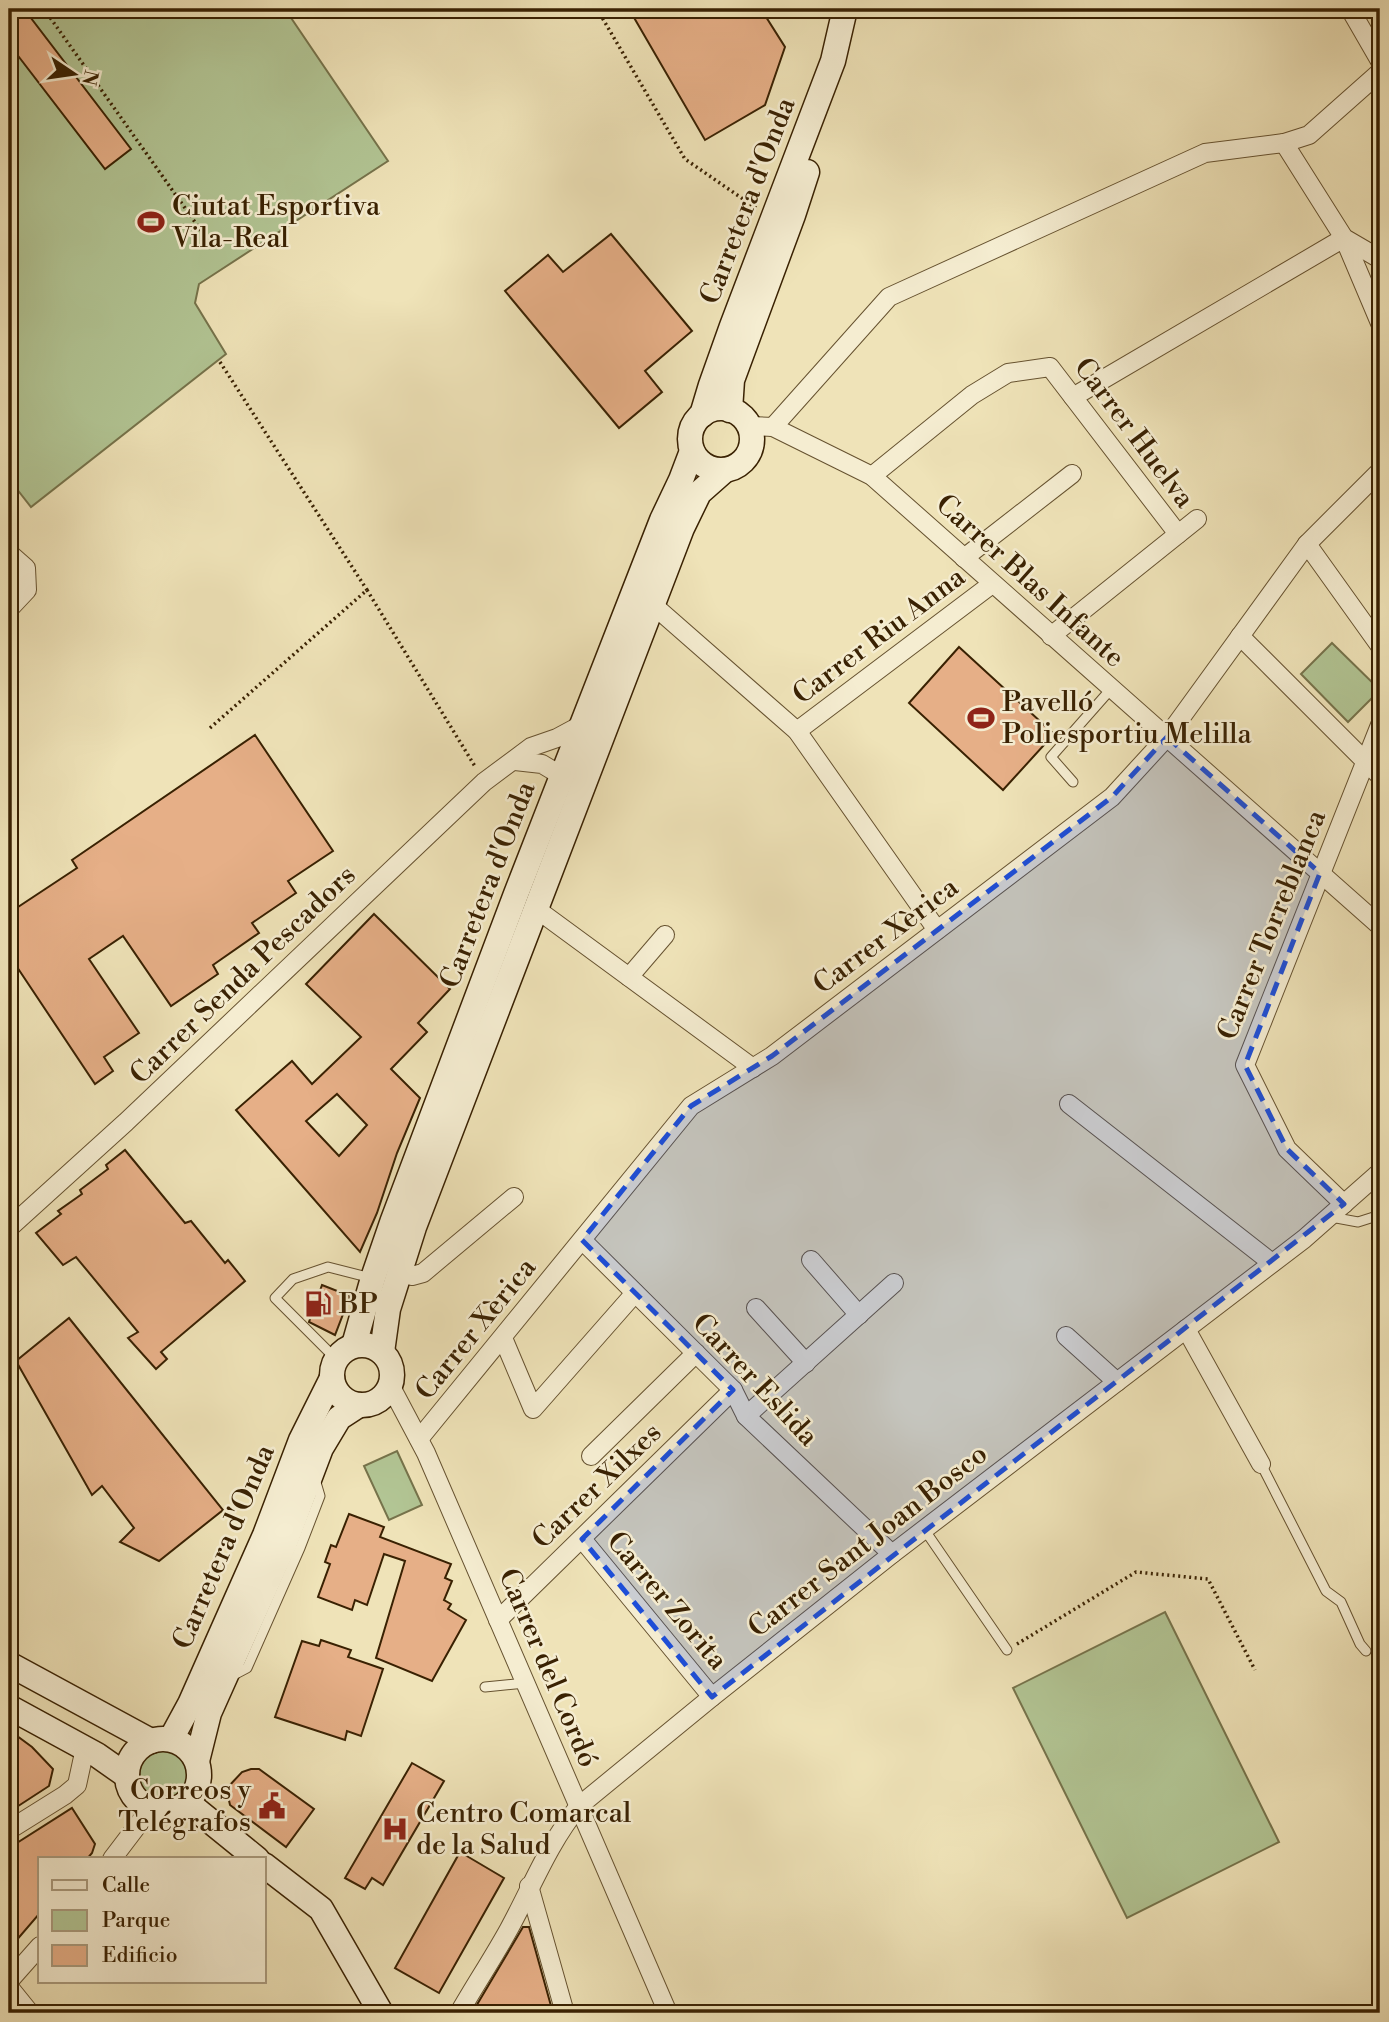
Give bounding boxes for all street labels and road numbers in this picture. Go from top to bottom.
street label: Carretera d'Onda [692,92,804,309]
street label: Carrer Huelva [1066,351,1202,516]
street label: Carrer Blas Infante [928,487,1132,675]
street label: Carrer Riu Anna [786,559,973,712]
street label: Carretera d'Onda [432,776,544,993]
street label: Carrer Torreblanca [1210,804,1334,1045]
street label: Carrer Senda Pescadors [123,858,363,1092]
street label: Carrer Xèrica [806,870,966,1002]
street label: Carrer Xèrica [408,1250,544,1407]
street label: Carrer Eslida [685,1306,826,1454]
street label: Carrer Xilxes [525,1416,669,1556]
street label: Carrer Sant Joan Bosco [741,1437,995,1645]
street label: Carretera d'Onda [165,1439,283,1654]
street label: Carrer Zorita [599,1525,736,1678]
street label: Carrer del Cordó [490,1563,606,1773]

